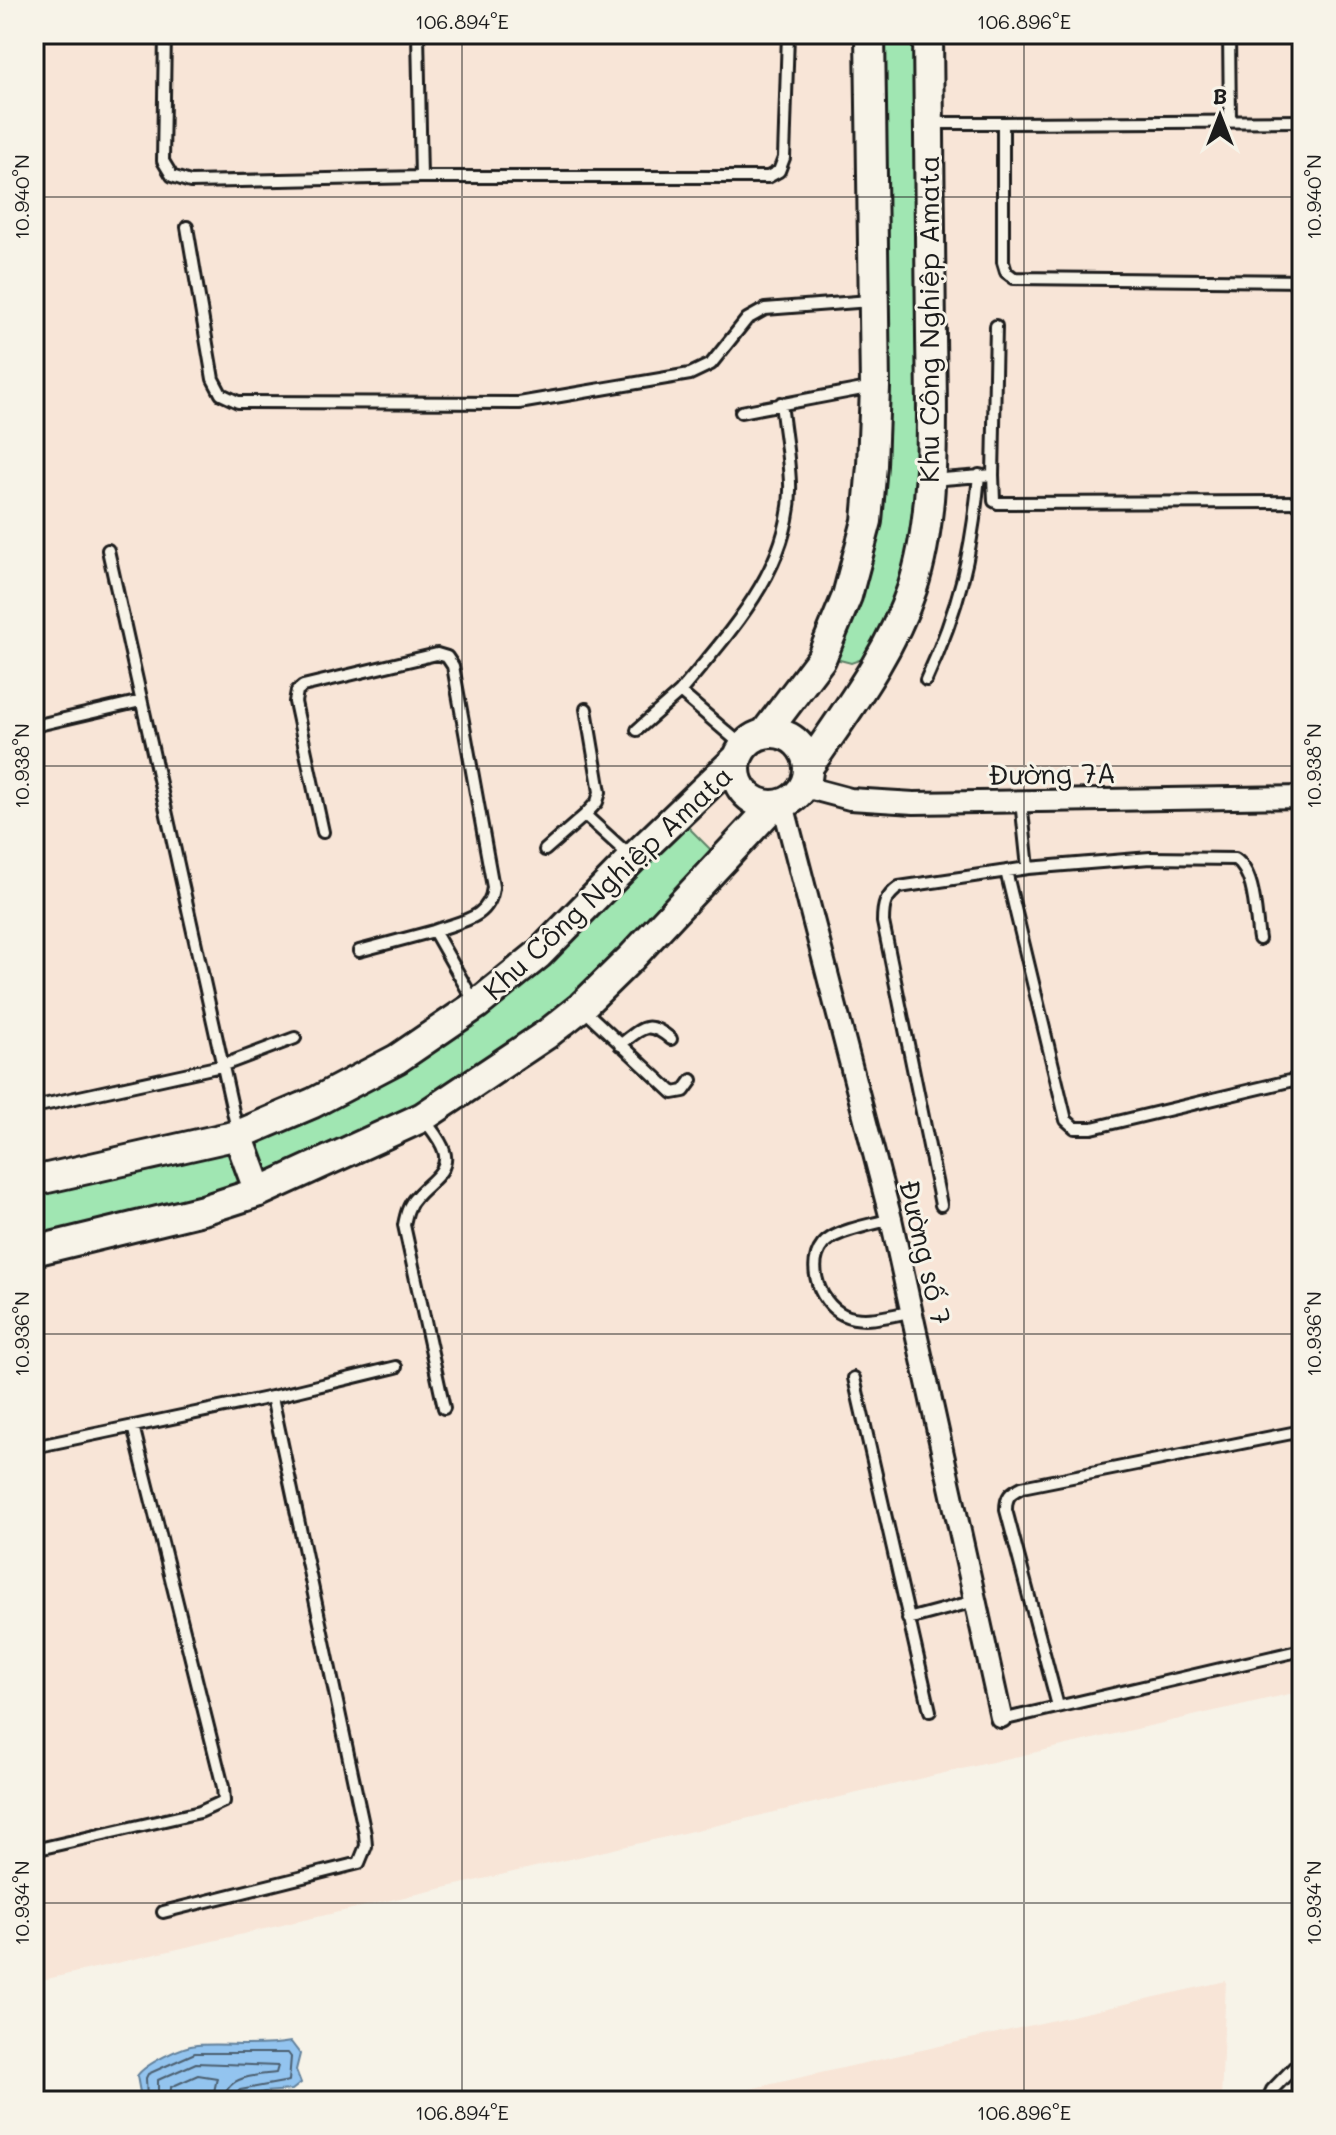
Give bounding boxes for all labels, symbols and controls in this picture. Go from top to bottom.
text: 106.894°E [415,8,509,34]
text: 106.896°E [977,8,1071,34]
north arrow [1180,76,1260,156]
text: B [1213,81,1227,110]
text: 10.940°N [8,154,34,240]
text: 10.940°N [1300,154,1326,240]
street label: Khu Công Nghiệp Amata [910,155,946,483]
text: 10.938°N [8,723,34,809]
text: 10.938°N [1300,723,1326,809]
street label: Đường 7A [988,754,1116,792]
street label: Khu Công Nghiệp Amata [475,757,739,1007]
street label: Đường số 7 [892,1176,960,1328]
text: 10.936°N [8,1291,34,1377]
text: 10.936°N [1300,1291,1326,1377]
text: 10.934°N [8,1861,34,1945]
text: 10.934°N [1300,1861,1326,1945]
text: 106.894°E [415,2099,509,2125]
text: 106.896°E [977,2099,1071,2125]

